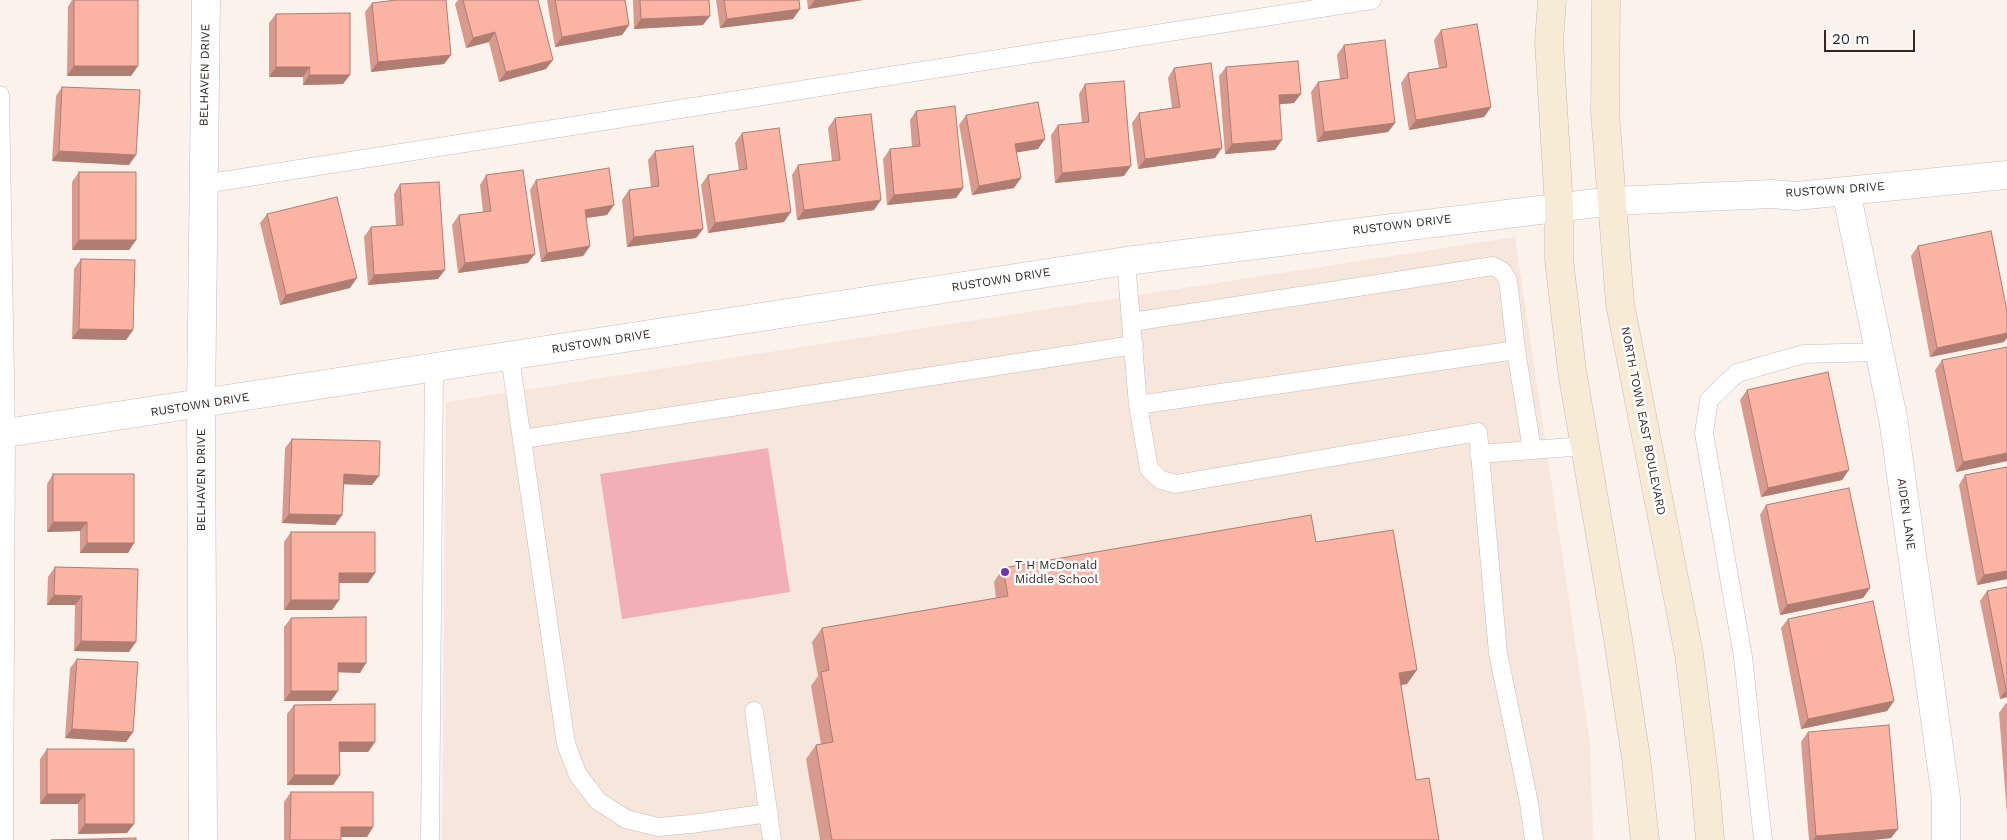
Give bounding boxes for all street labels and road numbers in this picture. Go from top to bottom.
street label: BELHAVEN DRIVE [197,24,213,126]
street label: RUSTOWN DRIVE [1785,179,1885,201]
street label: RUSTOWN DRIVE [1352,212,1452,238]
street label: RUSTOWN DRIVE [951,265,1051,295]
street label: NORTH TOWN EAST BOULEVARD [1618,325,1668,517]
street label: RUSTOWN DRIVE [551,327,651,357]
street label: RUSTOWN DRIVE [150,390,250,420]
street label: BELHAVEN DRIVE [194,429,208,531]
street label: AIDEN LANE [1894,477,1918,551]

